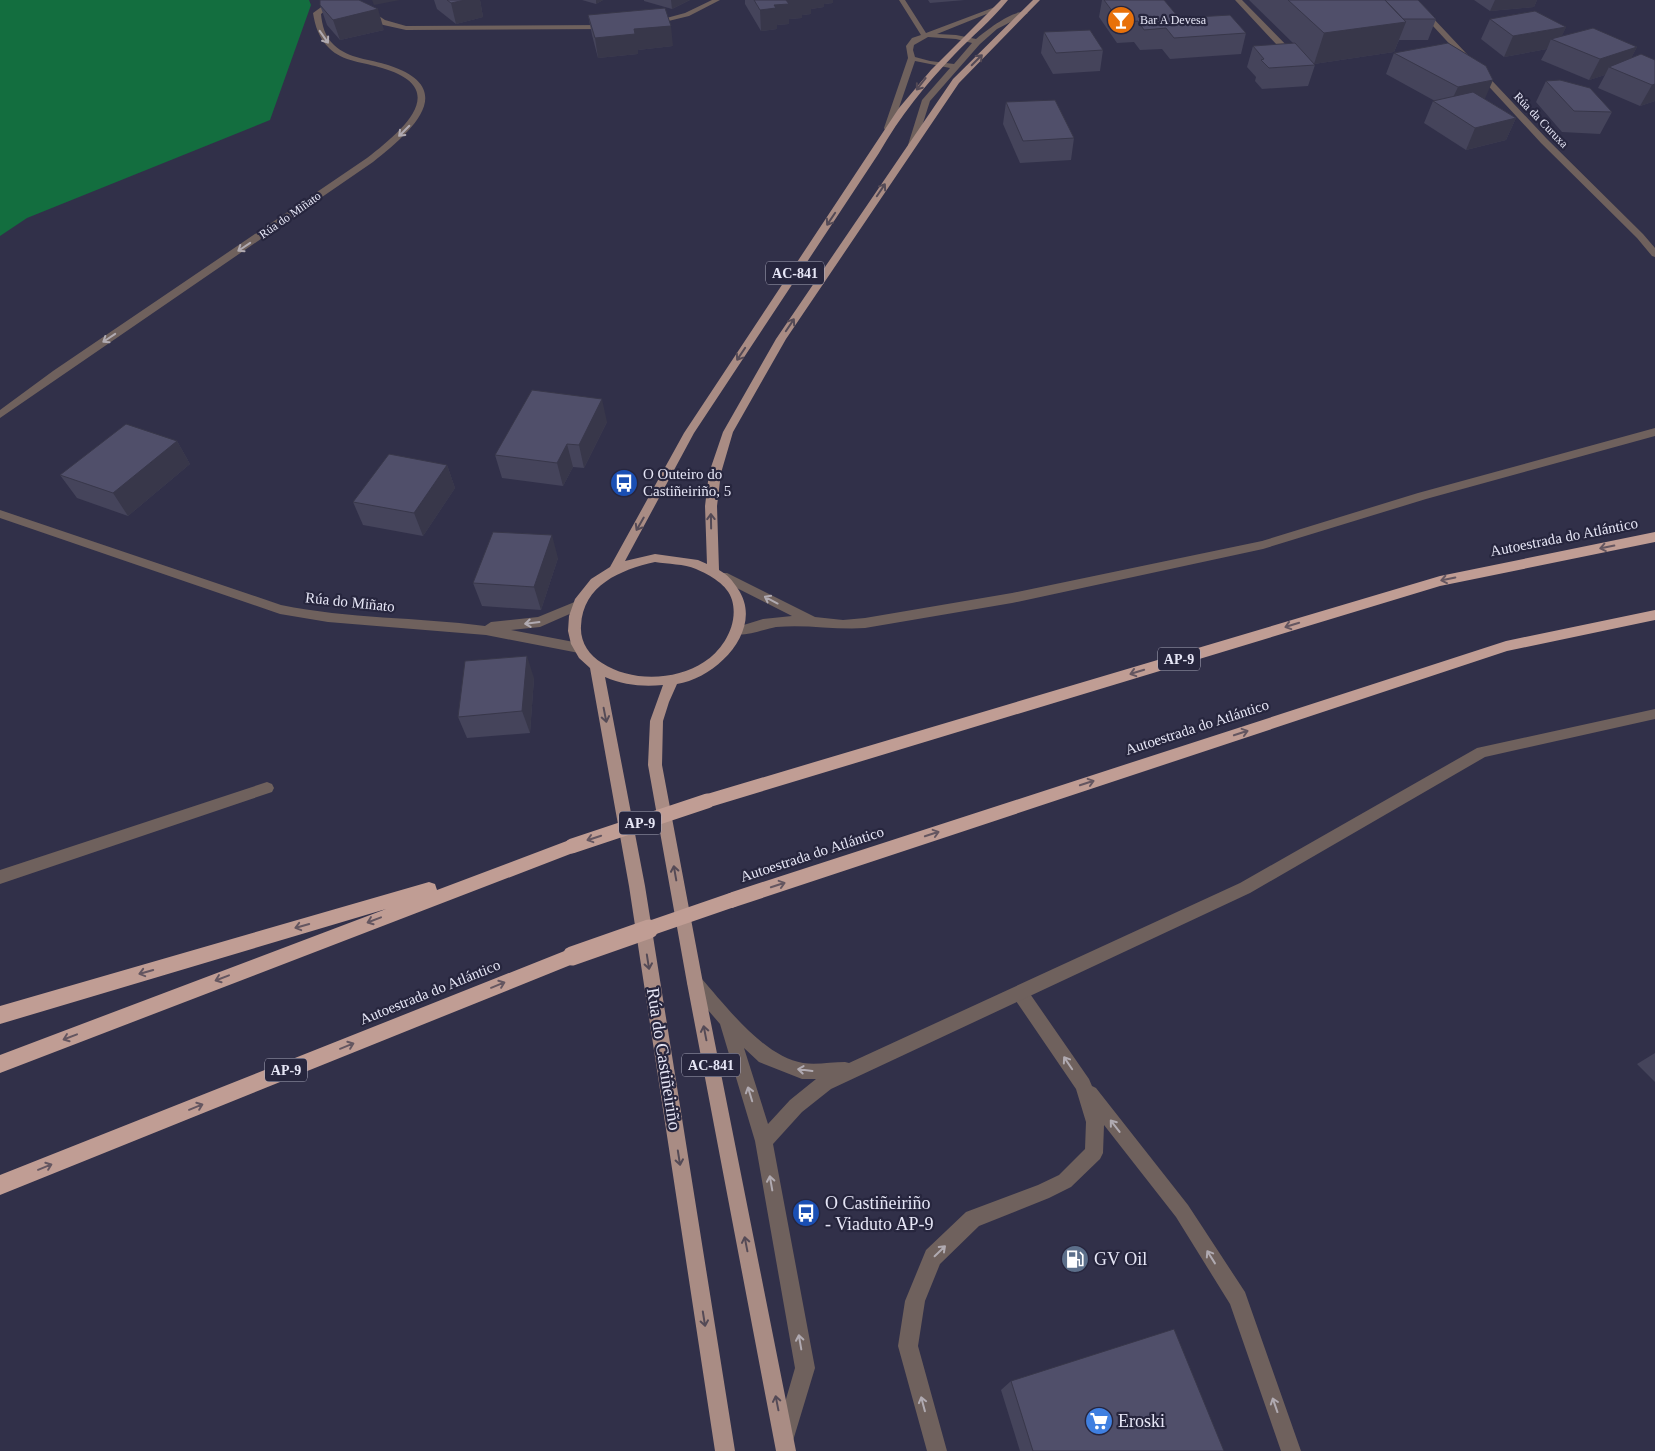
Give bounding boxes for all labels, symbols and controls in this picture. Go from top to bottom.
bar icon: Bar A Devesa [1106,5,1136,35]
place label: Bar A Devesa [1140,13,1207,27]
one-way arrow [319,30,329,44]
one-way arrow [971,54,983,66]
one-way arrow [916,77,927,90]
street label: Rúa da Curuxa [1511,89,1572,151]
one-way arrow [398,125,410,137]
one-way arrow [877,184,887,198]
street label: Rúa do Miñato [256,189,324,241]
one-way arrow [826,212,836,226]
one-way arrow [237,242,251,252]
road number: AC-841 [766,262,824,284]
one-way arrow [785,318,795,332]
one-way arrow [103,333,117,343]
one-way arrow [736,347,746,361]
place label: O Outeiro do Castiñeiriño, 5 [643,466,731,499]
bus stop icon: O Outeiro do Castiñeiriño, 5 [609,468,639,498]
one-way arrow [706,513,716,530]
street label: Autoestrada do Atlántico [1489,515,1639,559]
one-way arrow [635,516,645,531]
one-way arrow [1600,543,1616,552]
one-way arrow [1440,575,1456,584]
street label: Rúa do Miñato [304,589,396,615]
one-way arrow [764,595,779,604]
one-way arrow [524,618,540,628]
one-way arrow [1285,621,1301,631]
road number: AP-9 [1158,648,1200,671]
one-way arrow [1129,668,1145,678]
street label: Autoestrada do Atlántico [1123,696,1271,758]
one-way arrow [600,707,610,723]
one-way arrow [1233,727,1249,737]
one-way arrow [1079,778,1095,788]
road number: AP-9 [619,811,661,834]
street label: Autoestrada do Atlántico [738,823,886,885]
one-way arrow [924,829,940,838]
one-way arrow [587,834,603,843]
one-way arrow [670,865,680,881]
one-way arrow [770,879,786,889]
one-way arrow [367,916,382,925]
one-way arrow [295,922,311,932]
one-way arrow [644,953,654,969]
street label: Autoestrada do Atlántico [357,956,503,1028]
one-way arrow [139,968,155,978]
one-way arrow [215,974,230,983]
one-way arrow [490,980,505,989]
street label: Rúa do Castiñeiriño [643,986,685,1132]
one-way arrow [700,1025,709,1041]
one-way arrow [63,1033,78,1042]
one-way arrow [339,1041,354,1050]
road number: AC-841 [682,1054,740,1076]
one-way arrow [1063,1057,1073,1071]
road number: AP-9 [265,1058,307,1082]
one-way arrow [798,1065,814,1075]
one-way arrow [744,1087,754,1103]
one-way arrow [188,1101,203,1111]
one-way arrow [1109,1120,1120,1133]
one-way arrow [675,1150,685,1166]
one-way arrow [37,1162,52,1171]
one-way arrow [766,1175,776,1191]
place label: O Castiñeiriño - Viaduto AP-9 [825,1193,934,1234]
bus stop icon: O Castiñeiriño - Viaduto AP-9 [791,1198,821,1228]
one-way arrow [741,1236,750,1252]
one-way arrow [934,1244,946,1257]
fuel station icon: GV Oil [1060,1244,1090,1274]
place label: GV Oil [1094,1249,1147,1269]
one-way arrow [1206,1250,1216,1264]
one-way arrow [700,1310,710,1326]
one-way arrow [795,1335,804,1351]
one-way arrow [772,1396,781,1412]
one-way arrow [918,1397,928,1413]
one-way arrow [1270,1398,1279,1413]
supermarket icon: Eroski [1084,1406,1114,1436]
place label: Eroski [1118,1411,1165,1431]

